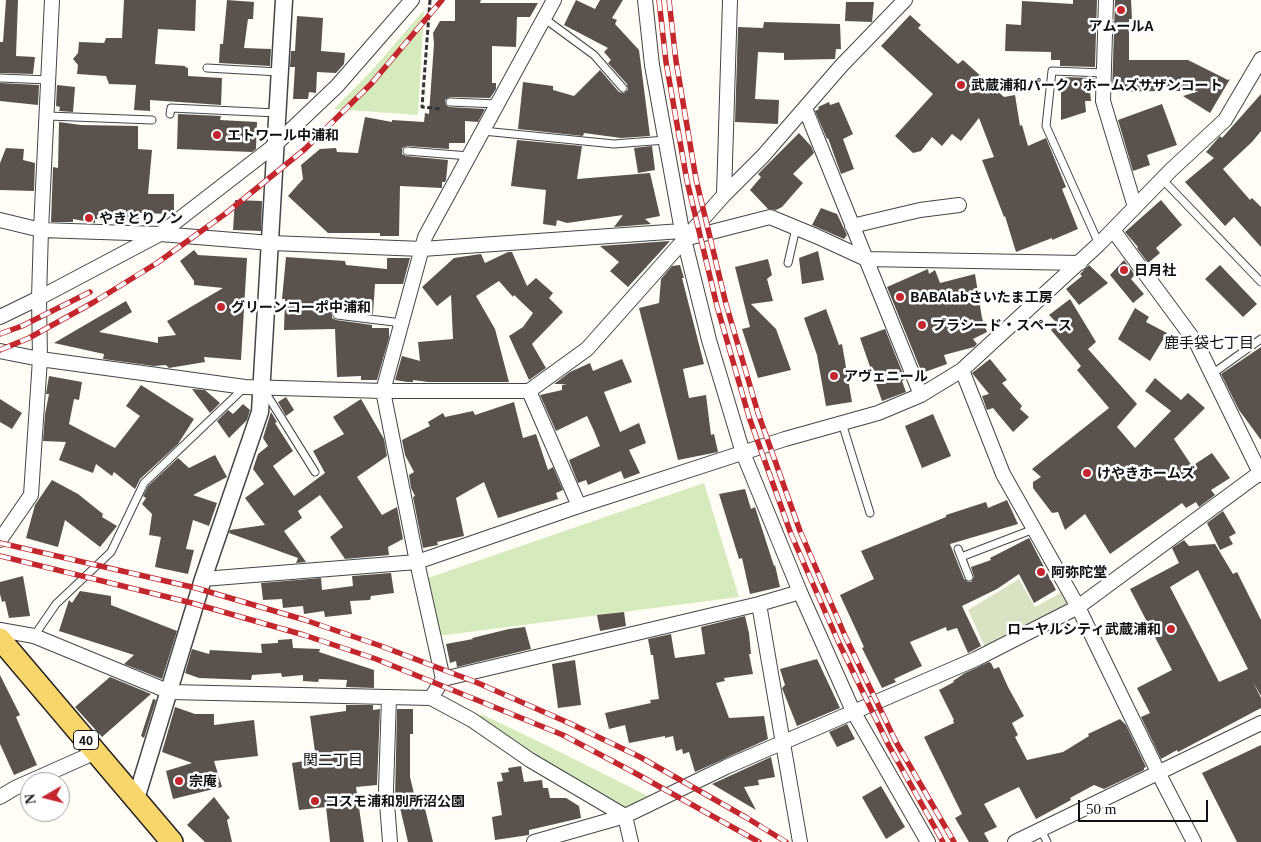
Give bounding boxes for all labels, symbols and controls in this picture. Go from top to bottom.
marker: アムールA [1115,4,1127,16]
place label: アムールA [1089,18,1153,34]
place label: 武蔵浦和パーク・ホームズサザンコート [971,77,1223,93]
marker: 武蔵浦和パーク・ホームズサザンコート [955,79,967,91]
place label: エトワール中浦和 [227,127,339,143]
marker: エトワール中浦和 [211,129,223,141]
place label: やきとりノン [99,210,183,226]
marker: やきとりノン [83,212,95,224]
place label: 日月社 [1134,262,1176,278]
marker: 日月社 [1118,264,1130,276]
place label: BABAlabさいたま工房 [910,289,1053,305]
marker: BABAlabさいたま工房 [894,291,906,303]
place label: グリーンコーポ中浦和 [231,299,371,315]
marker: グリーンコーポ中浦和 [215,301,227,313]
place label: プラシード・スペース [932,317,1072,333]
marker: プラシード・スペース [916,319,928,331]
district label: 鹿手袋七丁目 [1164,333,1254,351]
place label: アヴェニール [844,368,928,384]
marker: アヴェニール [828,370,840,382]
place label: けやきホームズ [1097,465,1195,481]
marker: けやきホームズ [1081,467,1093,479]
place label: 阿弥陀堂 [1051,564,1107,580]
marker: 阿弥陀堂 [1035,566,1047,578]
place label: ローヤルシティ武蔵浦和 [1007,621,1161,637]
marker: ローヤルシティ武蔵浦和 [1165,623,1177,635]
road number: 40 [74,730,98,750]
district label: 関二丁目 [303,750,363,768]
north arrow [20,772,70,822]
place label: 宗庵 [189,773,217,789]
marker: 宗庵 [173,775,185,787]
scale bar [1081,790,1211,822]
text: N [23,793,39,805]
place label: コスモ浦和別所沼公園 [325,793,465,809]
marker: コスモ浦和別所沼公園 [309,795,321,807]
text: 50 m [1086,801,1116,817]

